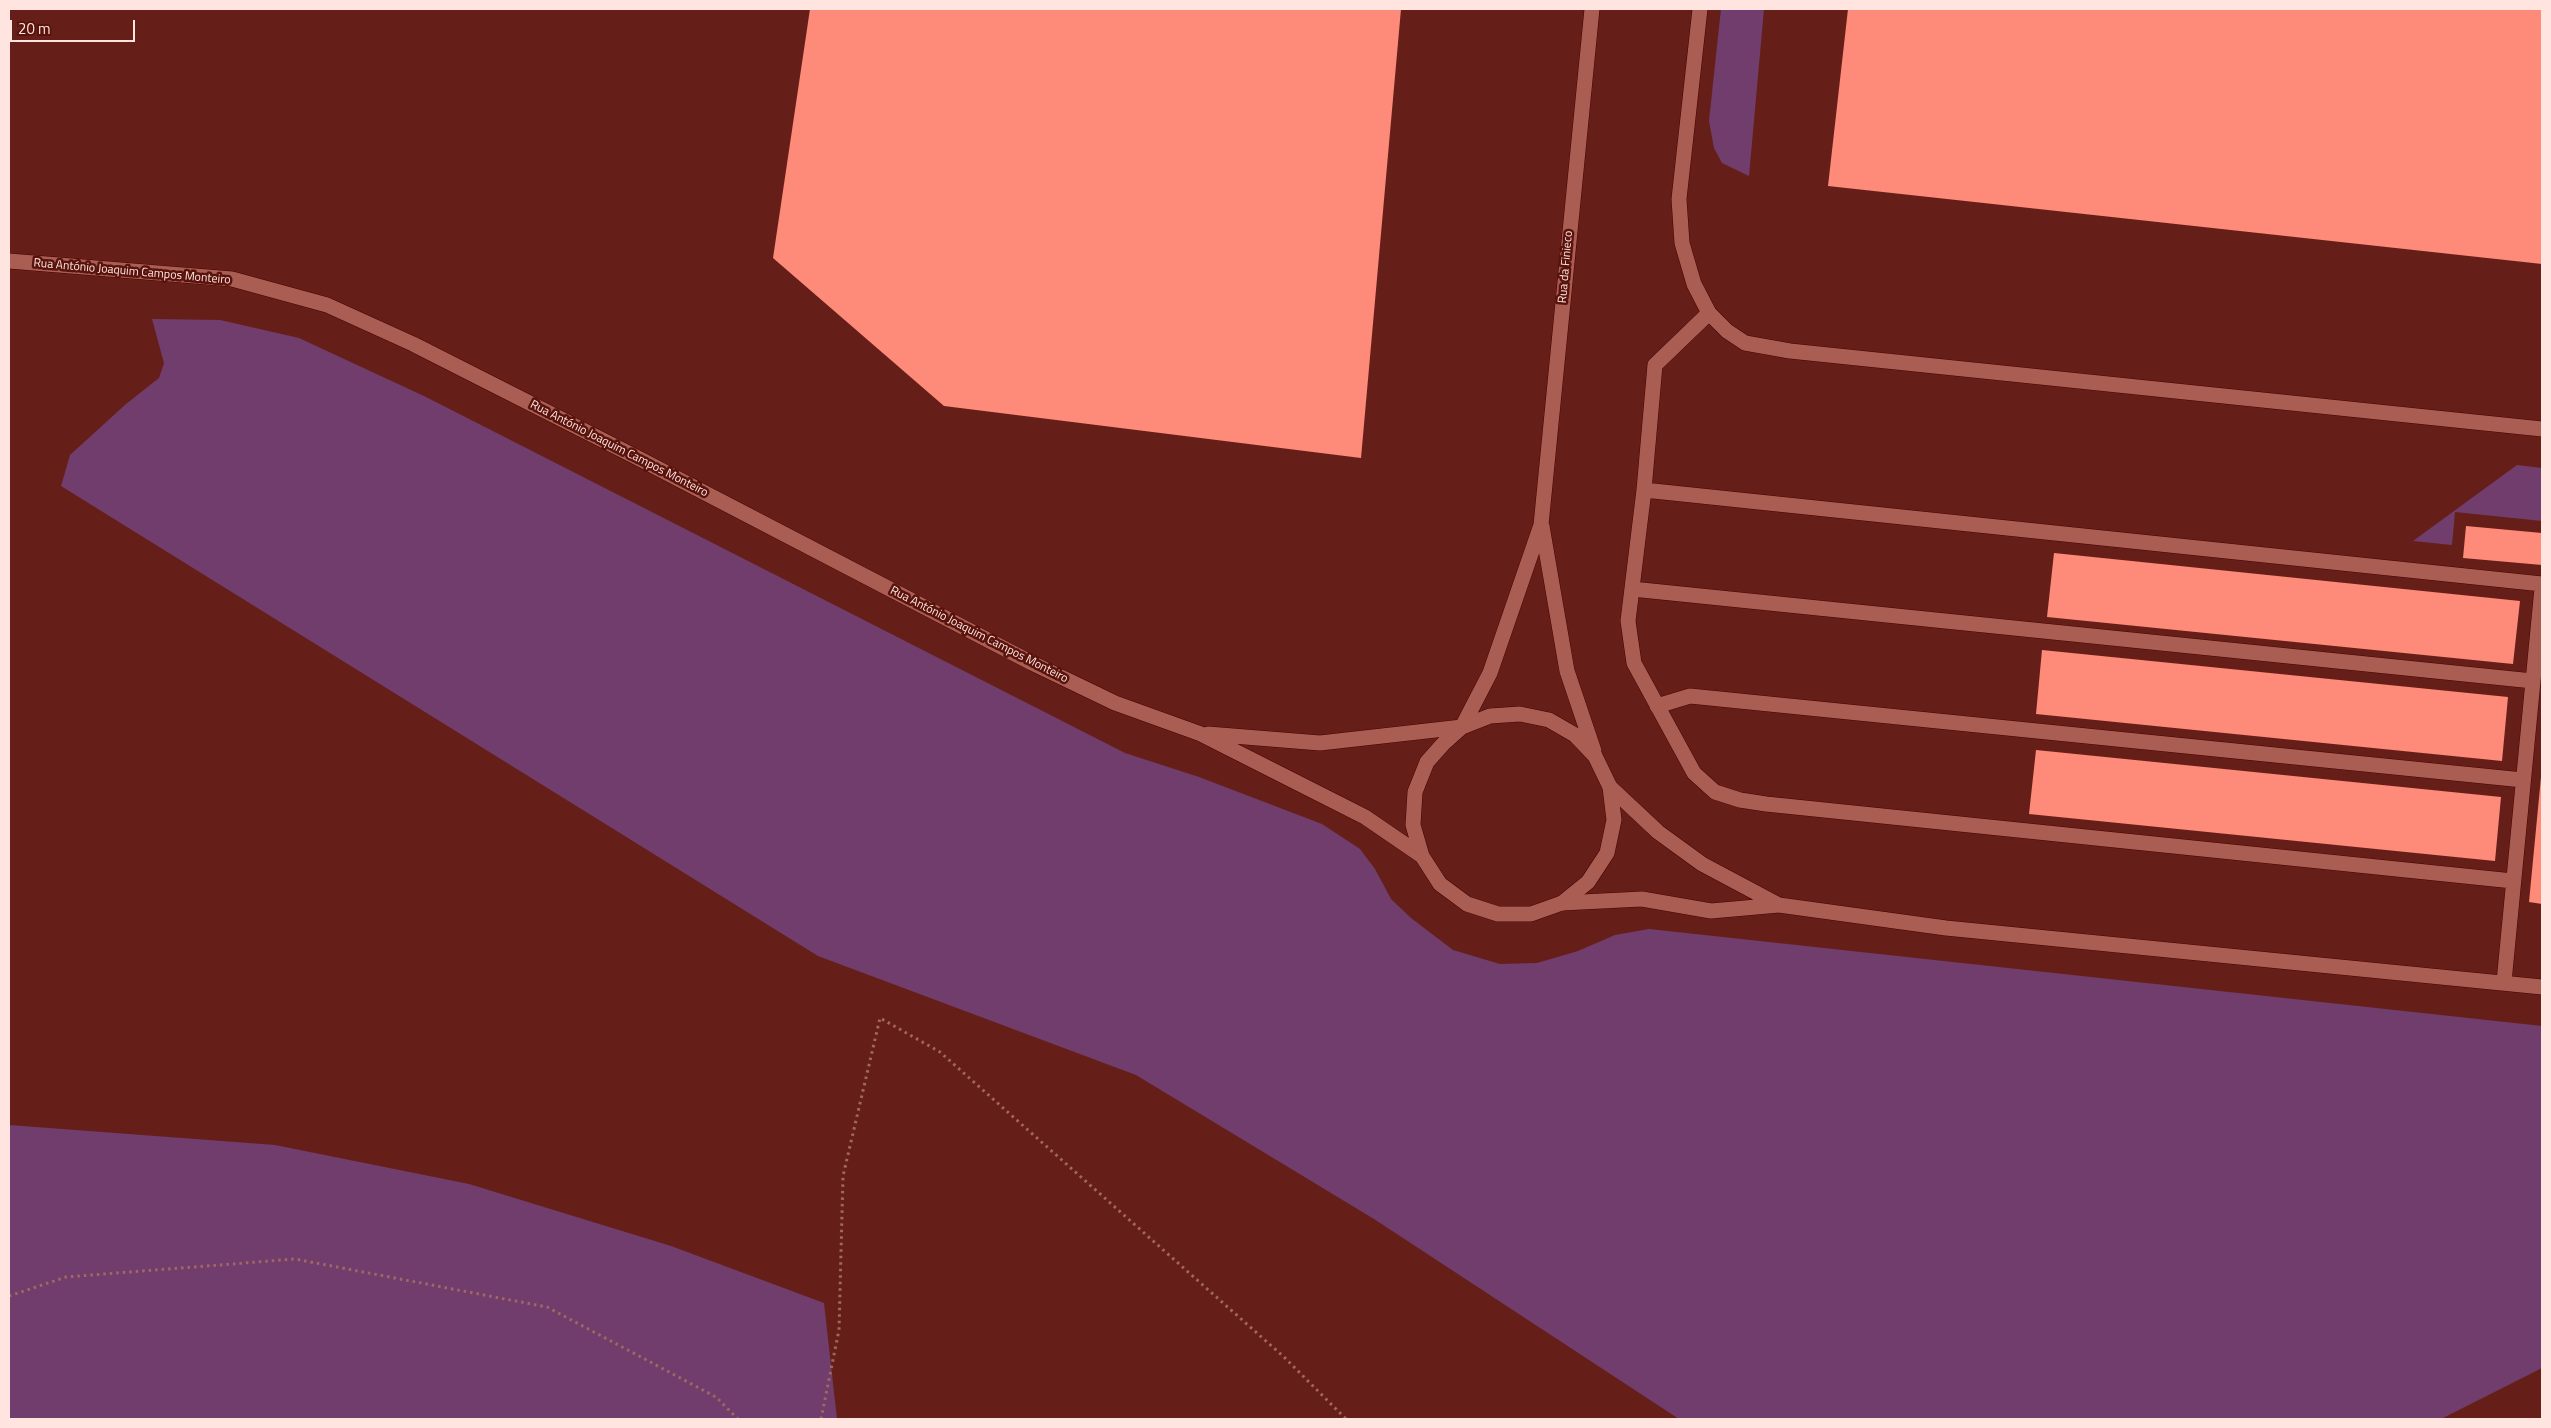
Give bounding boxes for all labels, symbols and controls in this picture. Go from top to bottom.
scale bar [12,10,138,42]
text: 20 m [18,17,51,40]
street label: Rua da Finieco [1556,230,1576,304]
street label: Rua António Joaquim Campos Monteiro [33,256,231,288]
street label: Rua António Joaquim Campos Monteiro [528,398,710,500]
street label: Rua António Joaquim Campos Monteiro [888,584,1070,686]

